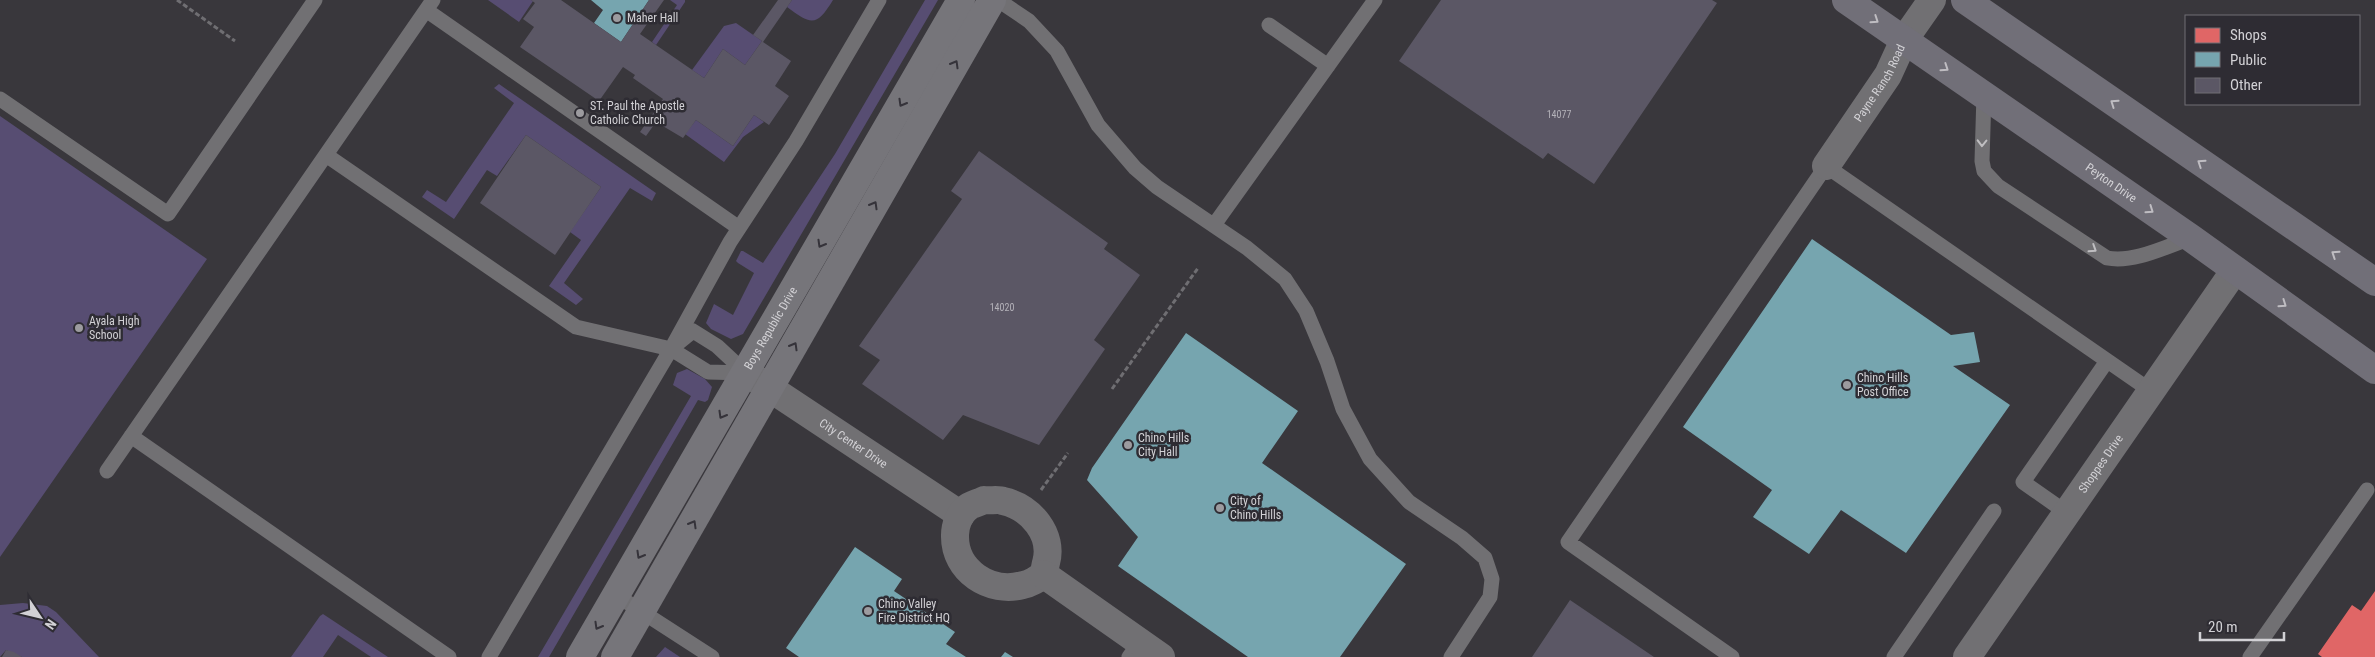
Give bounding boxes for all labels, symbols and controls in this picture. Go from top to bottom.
place label: Maher Hall [627,11,678,25]
marker: Maher Hall [611,12,623,24]
one-way arrow [1869,14,1879,23]
legend [2185,15,2360,105]
text: Shops [2230,26,2267,44]
street label: Payne Ranch Road [1851,42,1908,124]
text: Public [2230,51,2267,69]
one-way arrow [949,60,959,69]
one-way arrow [1939,62,1949,71]
text: Other [2230,76,2263,94]
one-way arrow [898,98,908,107]
place label: ST. Paul the Apostle Catholic Church [590,99,685,127]
one-way arrow [2110,100,2120,109]
marker: ST. Paul the Apostle Catholic Church [574,107,586,119]
house number: 14077 [1547,109,1571,120]
one-way arrow [1977,140,1987,147]
one-way arrow [2197,159,2206,169]
street label: Peyton Drive [2083,160,2140,206]
one-way arrow [868,201,878,210]
one-way arrow [2144,204,2154,213]
one-way arrow [817,238,827,247]
one-way arrow [2087,243,2096,252]
one-way arrow [2331,251,2341,260]
street label: Boys Republic Drive [741,284,800,372]
one-way arrow [2277,298,2287,307]
house number: 14020 [990,302,1014,313]
place label: Ayala High School [89,314,140,342]
marker: Ayala High School [73,322,85,334]
one-way arrow [788,342,798,351]
place label: Chino Hills Post Office [1857,371,1909,399]
marker: Chino Hills Post Office [1841,379,1853,391]
one-way arrow [718,409,728,418]
street label: City Center Drive [817,416,890,471]
place label: Chino Hills City Hall [1138,431,1189,459]
street label: Shoppes Drive [2076,432,2126,496]
marker: Chino Hills City Hall [1122,439,1134,451]
place label: City of Chino Hills [1230,494,1281,522]
marker: City of Chino Hills [1214,502,1226,514]
one-way arrow [687,520,697,529]
one-way arrow [636,549,646,558]
north arrow [15,592,65,642]
place label: Chino Valley Fire District HQ [878,597,950,625]
marker: Chino Valley Fire District HQ [862,605,874,617]
scale bar [2200,610,2284,642]
text: N [42,616,60,633]
text: 20 m [2208,618,2238,636]
one-way arrow [595,621,605,630]

